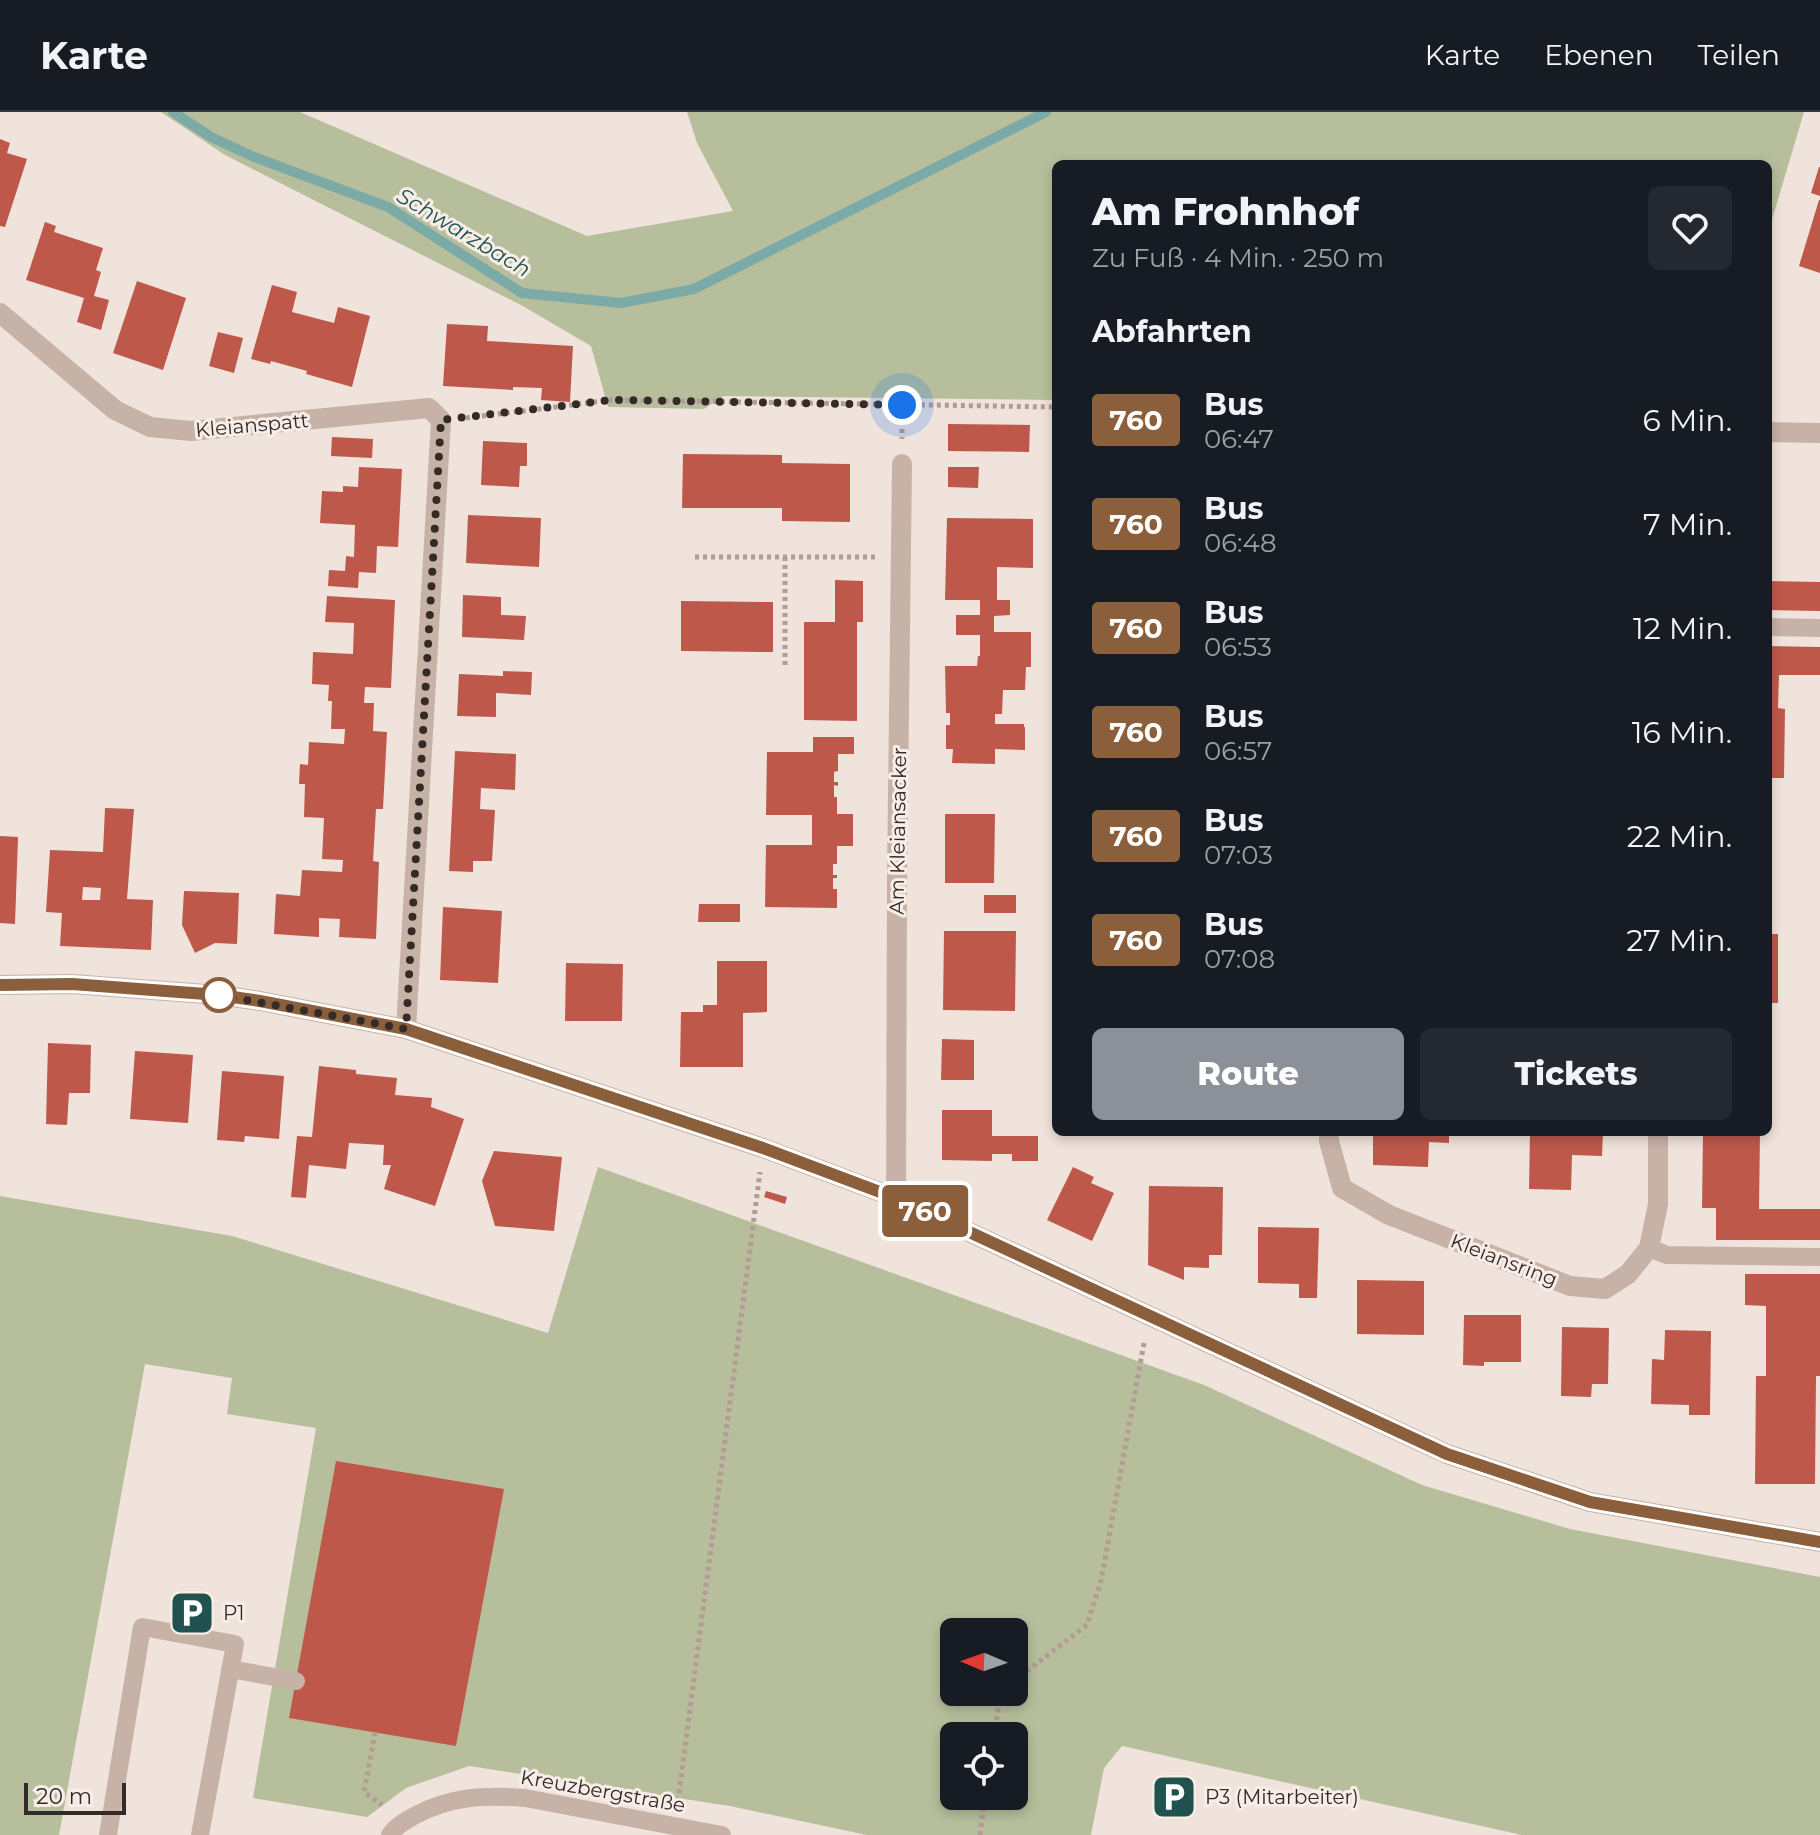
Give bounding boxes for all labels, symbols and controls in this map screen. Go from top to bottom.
text: Karte [40,32,148,79]
text: Karte [1425,38,1500,72]
text: Ebenen [1544,38,1654,72]
text: Teilen [1698,38,1780,72]
water label: Schwarzbach [392,182,536,283]
button: heart [1648,186,1732,270]
text: Am Frohnhof [1092,188,1359,235]
text: Zu Fuß · 4 Min. · 250 m [1092,242,1384,274]
text: Abfahrten [1092,313,1252,350]
your location [882,385,922,425]
text: Bus [1204,386,1264,423]
text: 6 Min. [1643,402,1732,439]
text: 760 [1109,403,1163,437]
street label: Kleianspatt [194,408,310,442]
text: 06:47 [1204,423,1274,455]
text: Bus [1204,490,1264,527]
text: 7 Min. [1643,506,1732,543]
text: 760 [1109,507,1163,541]
text: 06:48 [1204,527,1277,559]
text: Bus [1204,594,1264,631]
text: 12 Min. [1633,610,1732,647]
text: 760 [1109,611,1163,645]
text: 06:53 [1204,631,1272,663]
text: Bus [1204,698,1264,735]
text: 16 Min. [1632,714,1732,751]
text: 760 [1109,715,1163,749]
text: 06:57 [1204,735,1272,767]
street label: Am Kleiansacker [885,747,911,915]
text: Bus [1204,802,1264,839]
text: 22 Min. [1627,818,1732,855]
text: 760 [1109,819,1163,853]
text: 07:03 [1204,839,1273,871]
text: Bus [1204,906,1264,943]
text: 27 Min. [1626,922,1732,959]
text: 760 [1109,923,1163,957]
text: 07:08 [1204,943,1275,975]
unlabelled marker [202,978,236,1012]
button: Route [1092,1028,1404,1120]
button: Tickets [1420,1028,1732,1120]
line badge: 760 [879,1185,971,1237]
text: 760 [898,1194,952,1228]
street label: Kleiansring [1447,1229,1561,1291]
parking icon: P1 [168,1589,216,1637]
place label: P1 [223,1601,245,1625]
north arrow [940,1618,1028,1706]
map controls [940,1618,1028,1810]
button: locate [940,1722,1028,1810]
street label: Kreuzbergstraße [519,1765,687,1817]
parking icon: P3 (Mitarbeiter) [1150,1773,1198,1821]
scale bar [24,1779,126,1815]
text: 20 m [36,1783,92,1810]
place label: P3 (Mitarbeiter) [1205,1785,1359,1809]

